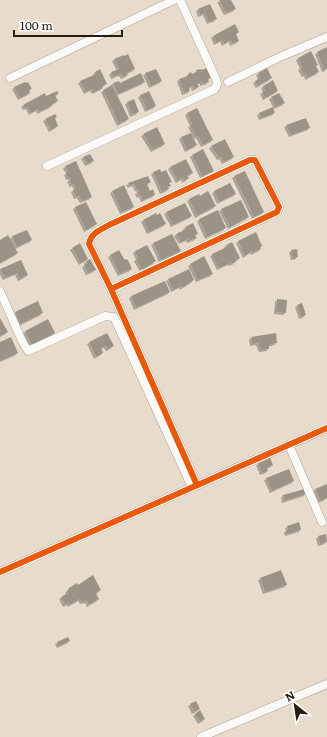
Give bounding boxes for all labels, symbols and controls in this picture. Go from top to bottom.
scale bar [14,12,122,38]
text: 100 m [20,16,53,34]
north arrow [275,685,315,725]
text: N [282,686,297,705]

